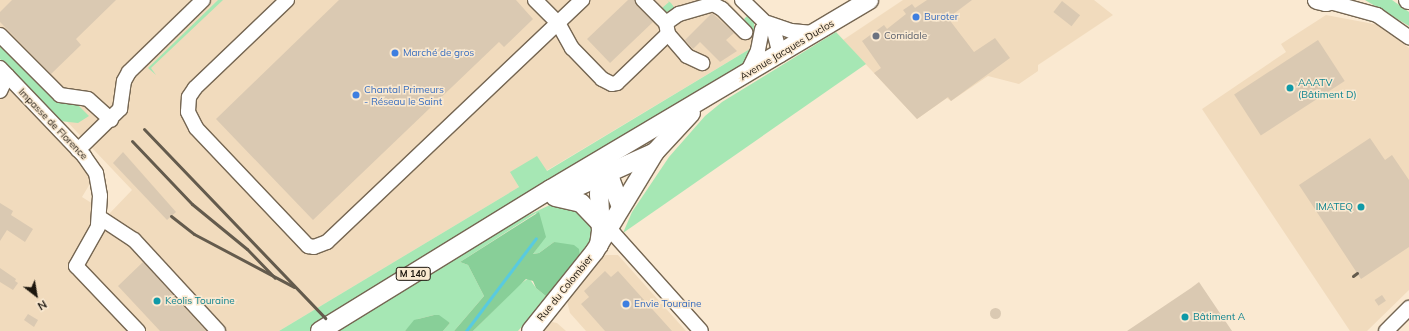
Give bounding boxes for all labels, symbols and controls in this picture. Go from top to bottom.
place label: Buroter [924,11,958,23]
marker: Buroter [911,12,921,22]
street label: Avenue Jacques Duclos [738,17,836,83]
place label: Comidale [884,30,927,42]
marker: Comidale [871,31,881,41]
place label: Marché de gros [403,47,474,59]
marker: Marché de gros [390,48,400,58]
place label: AAATV (Bâtiment D) [1298,76,1357,100]
place label: Chantal Primeurs - Réseau le Saint [364,83,444,106]
marker: AAATV (Bâtiment D) [1285,83,1295,93]
street label: Impasse de Florence [16,86,90,162]
marker: Chantal Primeurs - Réseau le Saint [351,90,361,100]
place label: IMATEQ [1316,201,1353,213]
marker: IMATEQ [1356,202,1366,212]
street label: Rue du Colombier [535,253,595,323]
road number: M 140 [395,267,431,281]
north arrow [16,275,56,315]
place label: Keolis Touraine [165,295,235,307]
marker: Keolis Touraine [152,296,162,306]
text: N [35,297,49,313]
place label: Envie Touraine [634,298,701,310]
marker: Envie Touraine [621,299,631,309]
place label: Bâtiment A [1193,311,1245,323]
marker: Bâtiment A [1180,312,1190,322]

